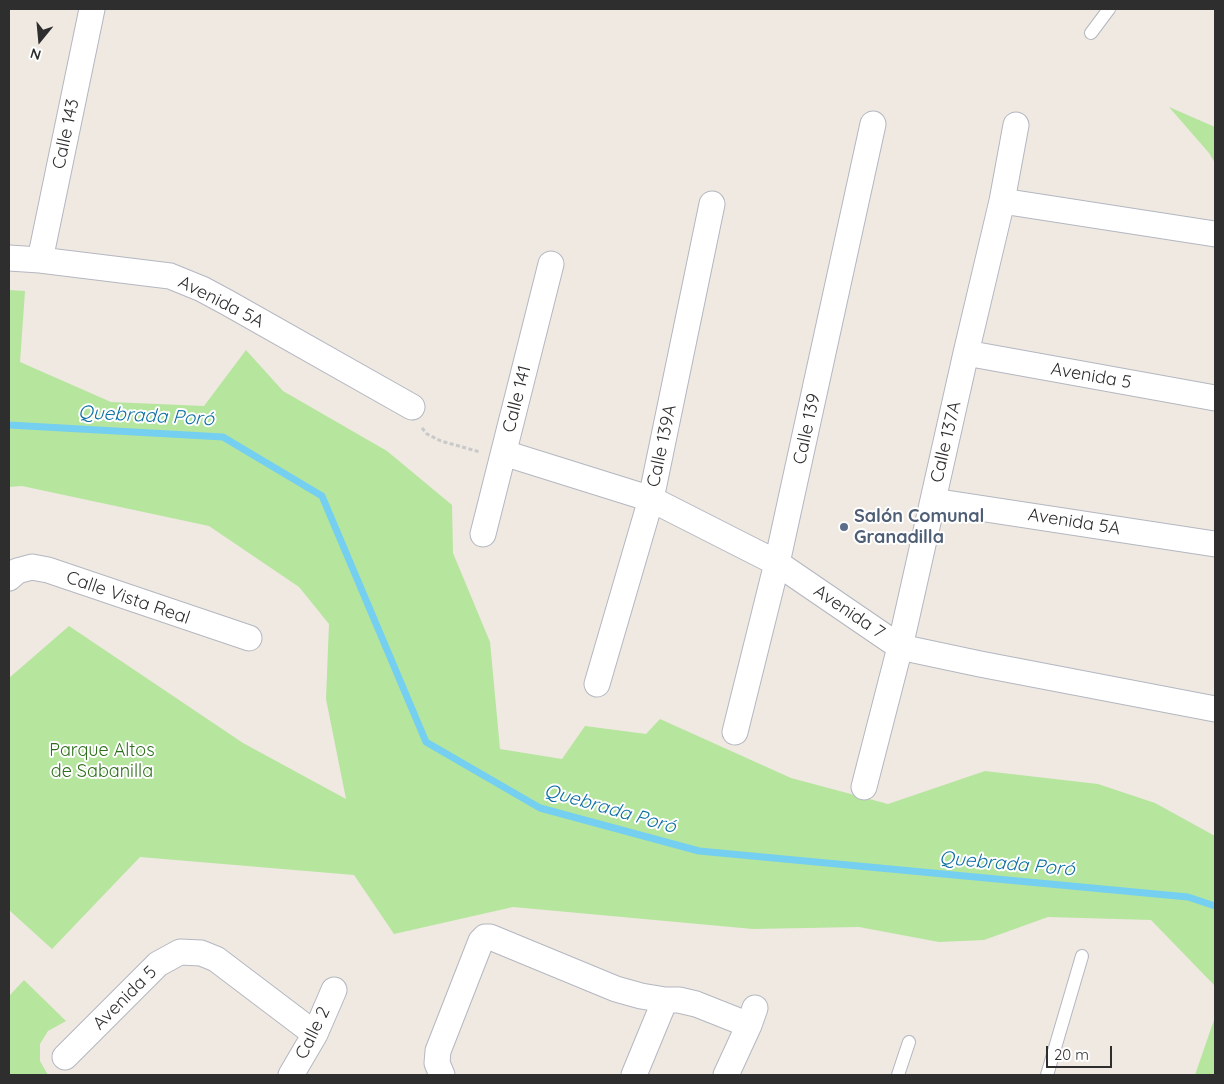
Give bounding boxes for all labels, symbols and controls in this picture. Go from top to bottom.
north arrow [15,15,65,65]
text: N [28,44,43,64]
street label: Calle 143 [48,97,84,171]
street label: Avenida 5A [175,271,267,333]
street label: Avenida 5 [1049,358,1133,394]
street label: Calle 141 [498,363,536,435]
street label: Calle 139 [789,392,825,466]
street label: Calle 137A [926,399,966,485]
water label: Quebrada Poró [77,401,215,431]
street label: Calle 139A [643,403,681,489]
street label: Avenida 5A [1026,504,1122,540]
place label: Salón Comunal Granadilla [854,506,984,548]
marker: Salón Comunal Granadilla [838,521,850,533]
street label: Calle Vista Real [63,567,193,629]
street label: Avenida 7 [809,580,889,644]
park label: Parque Altos de Sabanilla [49,740,155,782]
water label: Quebrada Poró [541,779,679,839]
water label: Quebrada Poró [938,847,1076,881]
street label: Avenida 5 [89,962,161,1034]
street label: Calle 2 [291,1003,335,1063]
scale bar [1049,1036,1115,1068]
text: 20 m [1054,1045,1089,1064]

